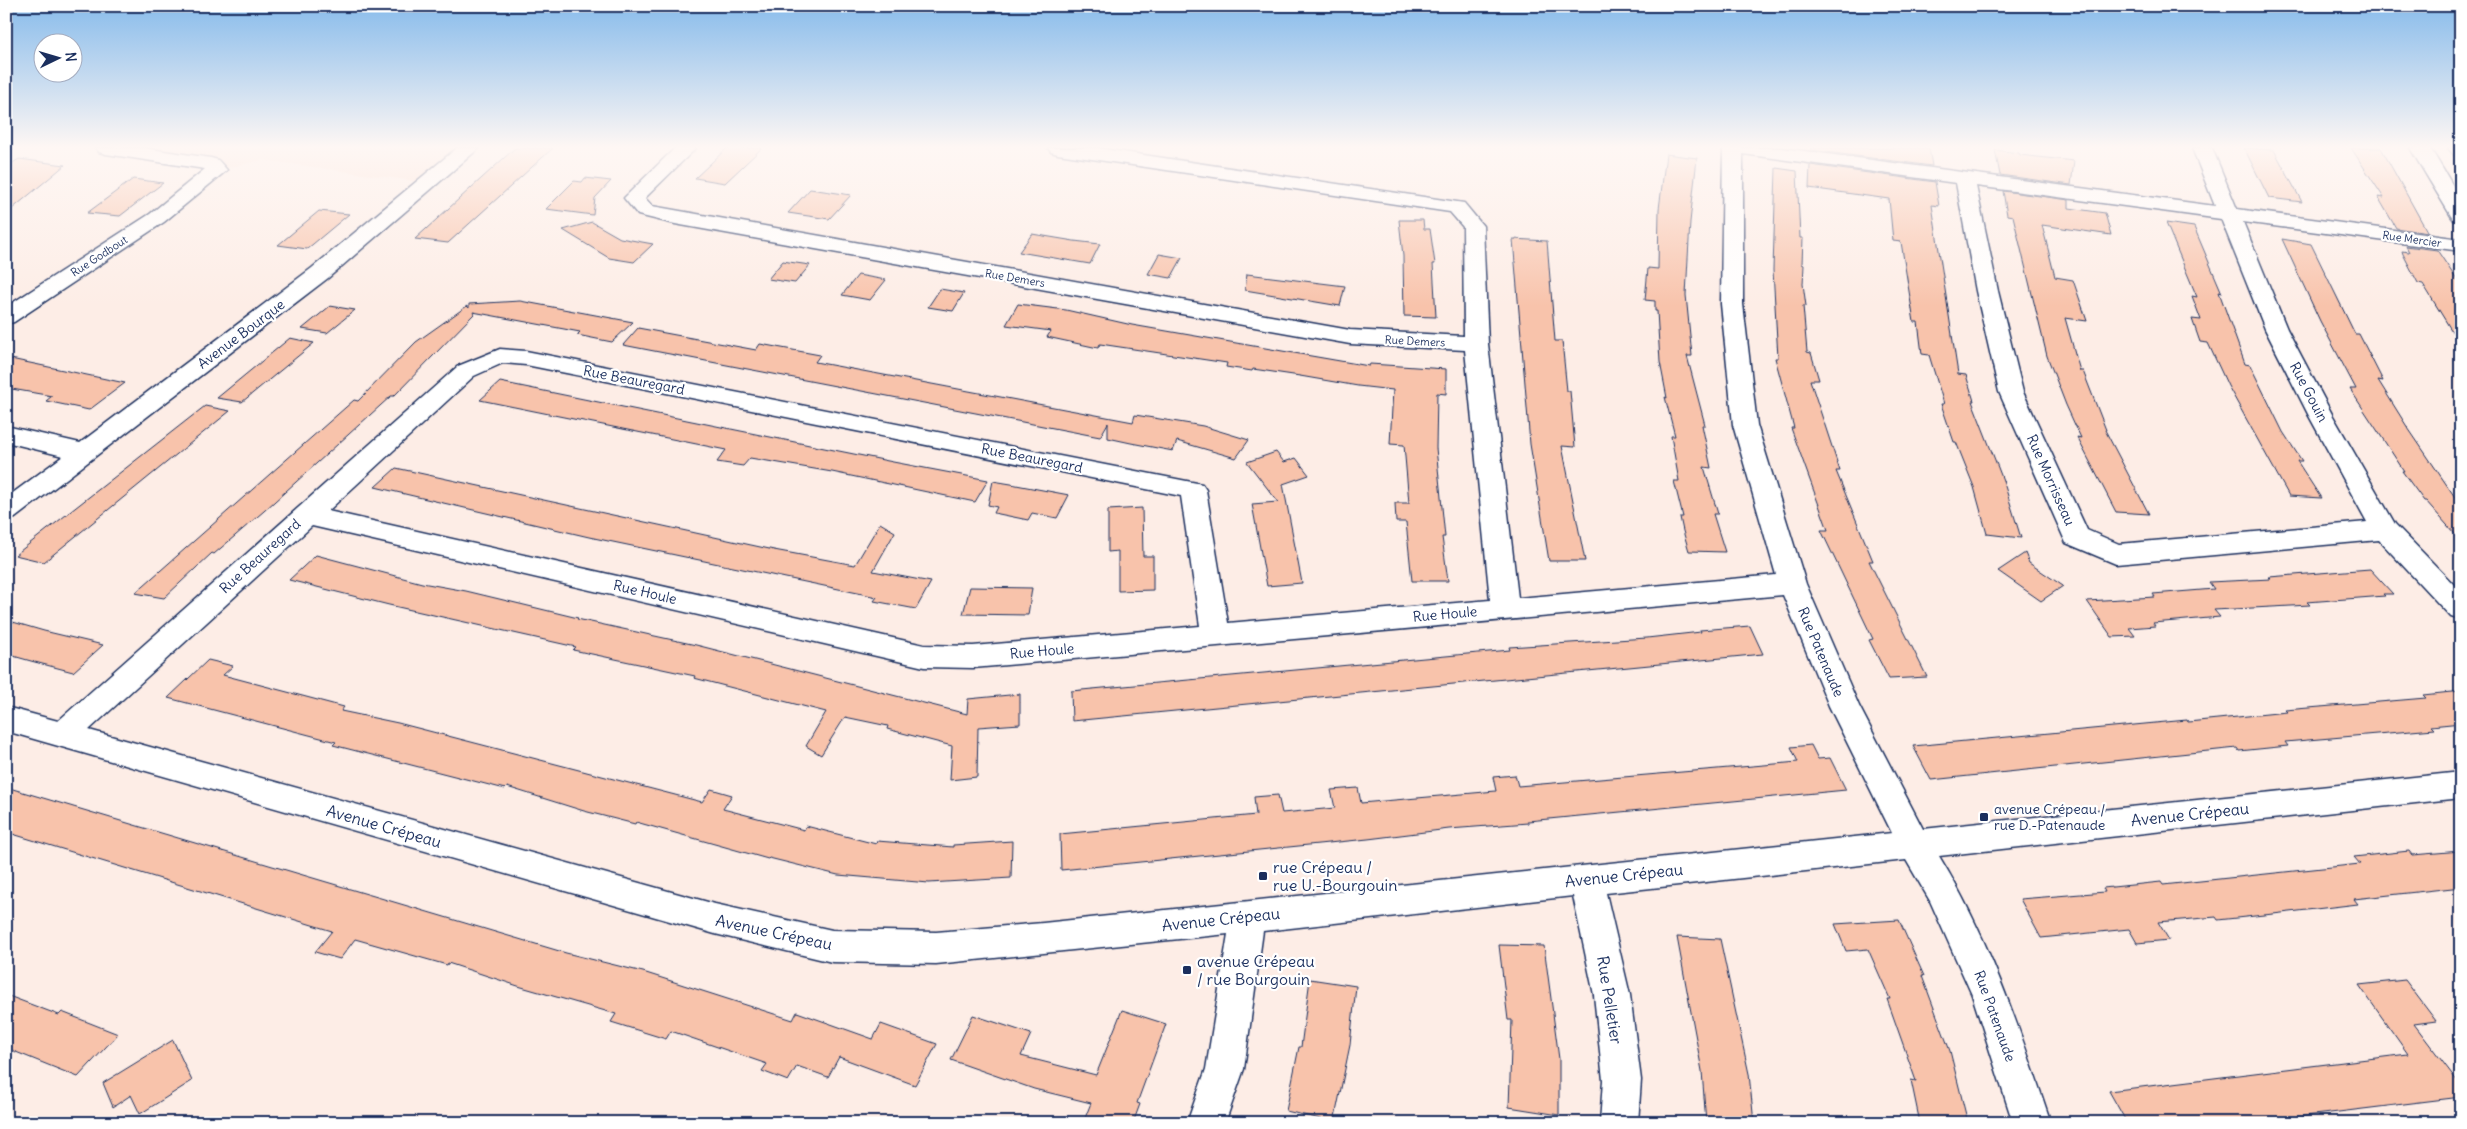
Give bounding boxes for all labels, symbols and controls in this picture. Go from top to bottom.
north arrow [32,32,82,82]
text: N [62,51,80,62]
street label: Rue Mercier [2382,228,2443,250]
street label: Rue Godbout [68,232,130,280]
street label: Rue Demers [984,266,1046,290]
street label: Avenue Bourque [194,295,288,373]
street label: Rue Demers [1384,332,1446,350]
street label: Rue Gouin [2286,359,2332,425]
street label: Rue Beauregard [582,361,686,399]
street label: Rue Morrisseau [2023,432,2079,528]
street label: Rue Beauregard [980,439,1084,477]
street label: Rue Beauregard [216,515,304,597]
street label: Rue Houle [612,576,678,608]
street label: Rue Houle [1412,602,1478,626]
street label: Rue Patenaude [1794,604,1848,700]
street label: Rue Houle [1009,639,1075,663]
street label: Avenue Crépeau [2130,798,2250,830]
street label: Avenue Crépeau [324,800,444,852]
place label: avenue Crépeau / rue D.-Patenaude [1994,800,2105,834]
marker: avenue Crépeau / rue D.-Patenaude [1978,811,1990,823]
place label: rue Crépeau / rue U.-Bourgouin [1273,857,1397,895]
street label: Avenue Crépeau [1564,859,1684,891]
marker: rue Crépeau / rue U.-Bourgouin [1257,870,1269,882]
street label: Avenue Crépeau [1161,903,1281,935]
street label: Avenue Crépeau [714,910,834,954]
place label: avenue Crépeau / rue Bourgouin [1197,951,1315,989]
street label: Rue Pelletier [1593,954,1627,1046]
marker: avenue Crépeau / rue Bourgouin [1181,964,1193,976]
street label: Rue Patenaude [1970,968,2020,1064]

